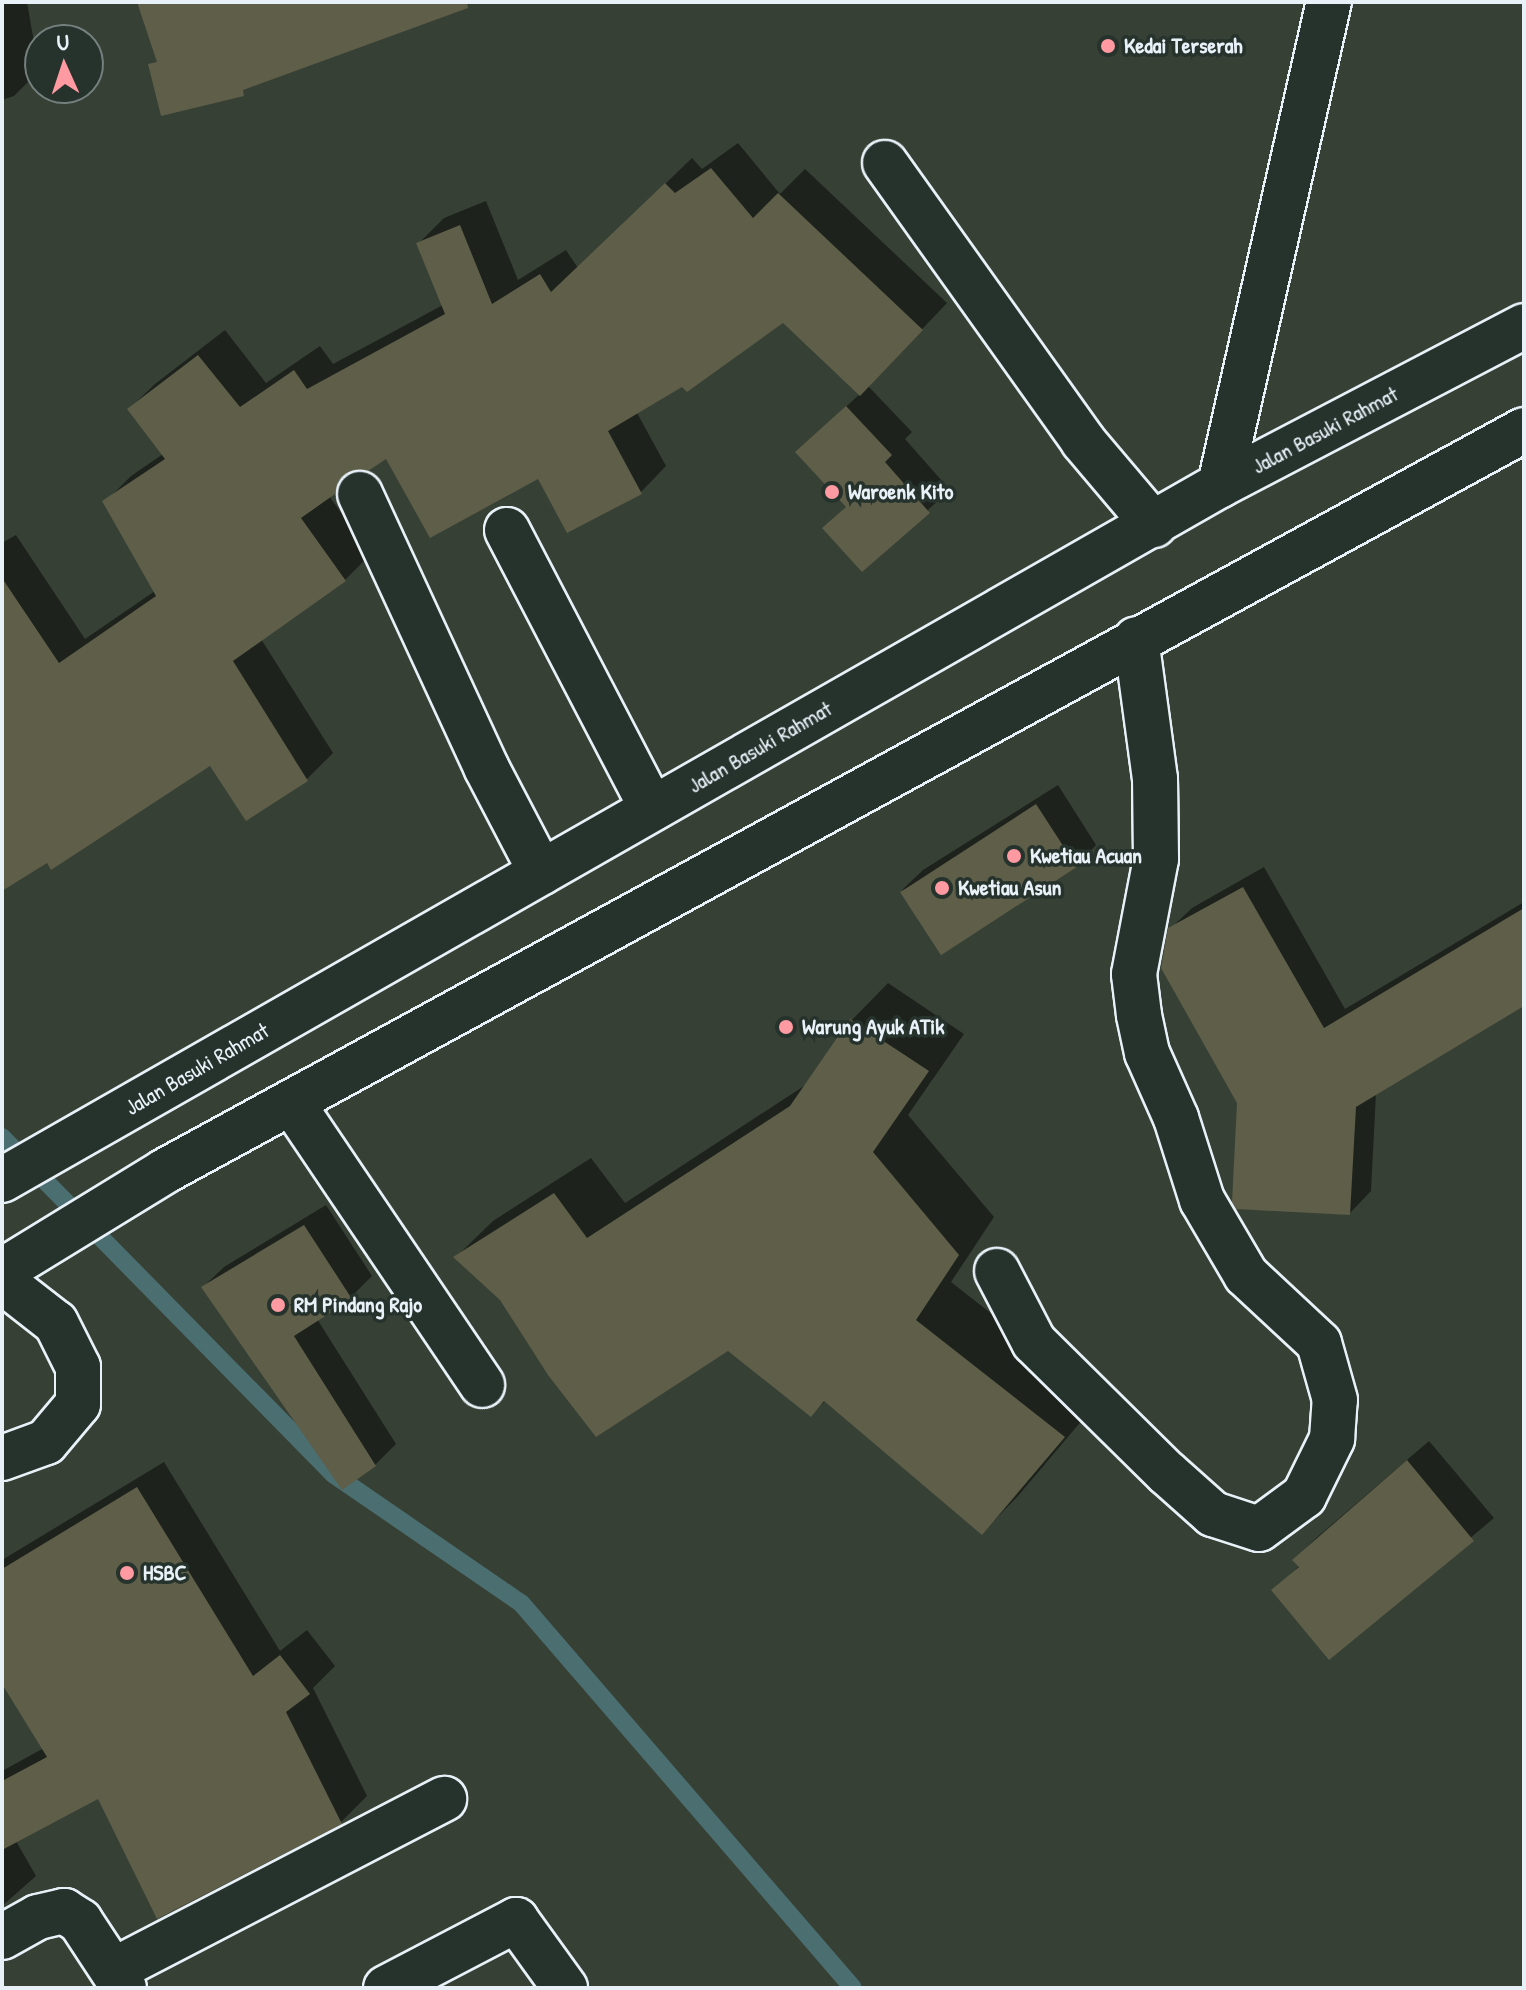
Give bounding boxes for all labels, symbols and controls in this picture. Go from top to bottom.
north arrow [24,24,104,104]
text: U [56,27,70,57]
place label: Kedai Terserah [1124,33,1243,59]
marker: Kedai Terserah [1099,37,1117,55]
street label: Jalan Basuki Rahmat [1248,380,1402,480]
place label: Waroenk Kito [848,479,953,505]
marker: Waroenk Kito [823,483,841,501]
street label: Jalan Basuki Rahmat [684,695,836,799]
place label: Kwetiau Acuan [1030,843,1142,869]
marker: Kwetiau Acuan [1005,847,1023,865]
place label: Kwetiau Asun [958,875,1061,901]
marker: Kwetiau Asun [933,879,951,897]
place label: Warung Ayuk ATik [802,1014,944,1040]
street label: Jalan Basuki Rahmat [121,1017,273,1121]
marker: Warung Ayuk ATik [777,1018,795,1036]
place label: RM Pindang Rajo [294,1292,422,1318]
marker: RM Pindang Rajo [269,1296,287,1314]
place label: HSBC [143,1560,187,1586]
marker: HSBC [118,1564,136,1582]

